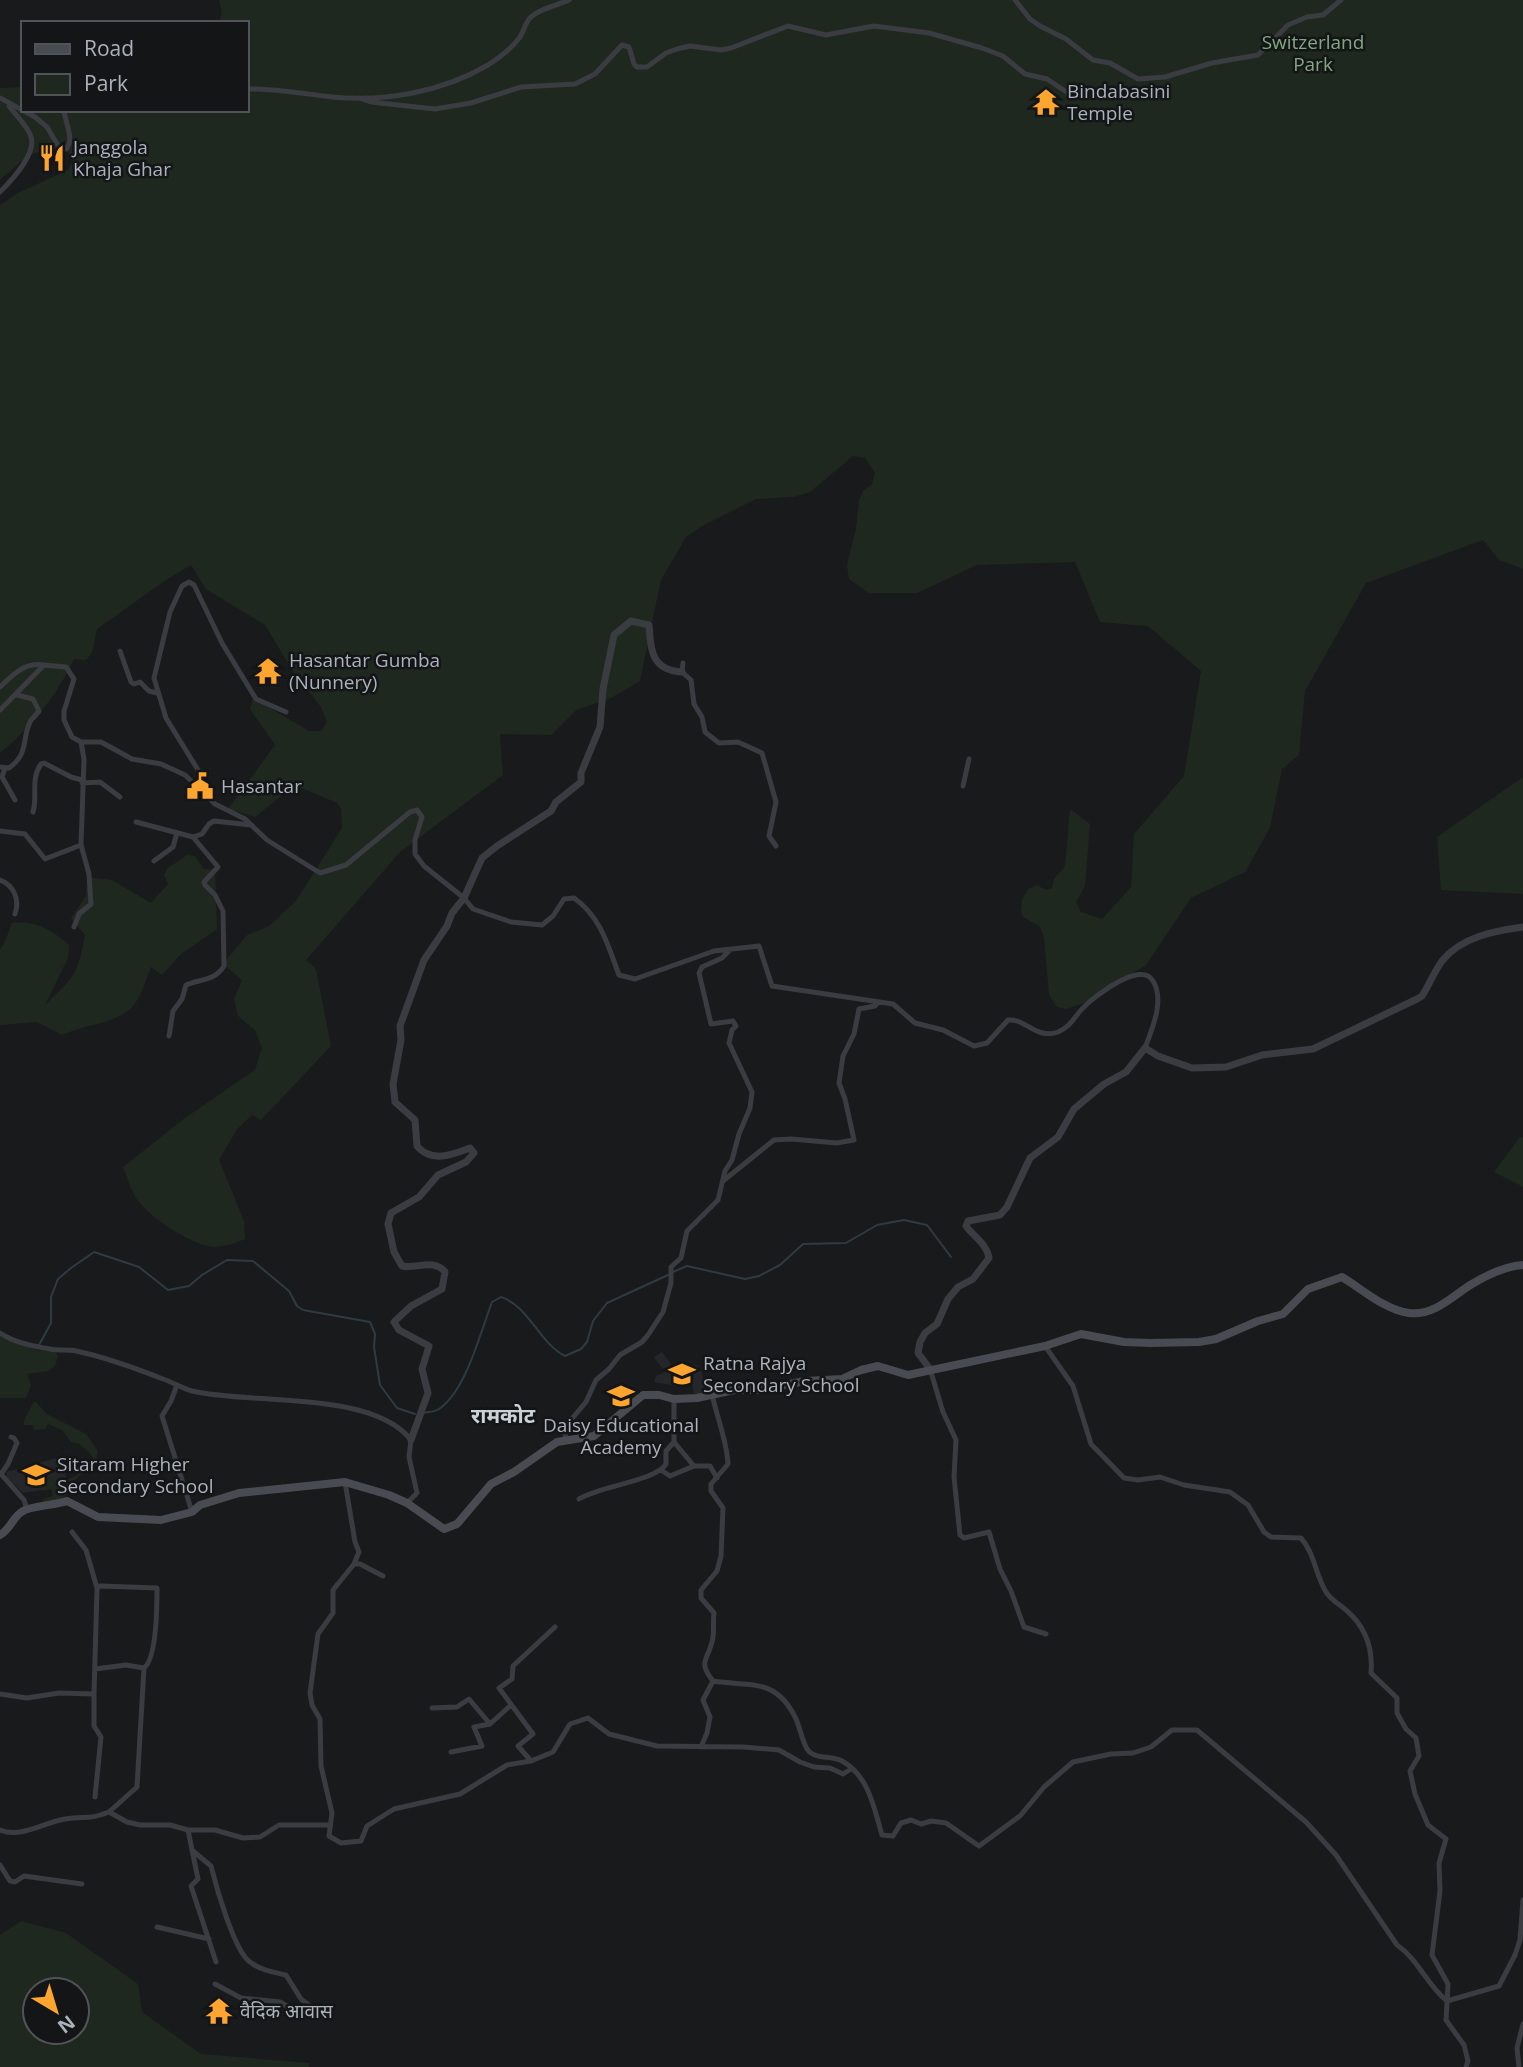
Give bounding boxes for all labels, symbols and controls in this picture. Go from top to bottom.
legend [21,21,248,112]
park label: Switzerland Park [1262,29,1364,77]
text: Road [84,34,134,62]
text: Park [84,69,128,97]
place label: Bindabasini Temple [1067,78,1170,126]
temple icon: Bindabasini Temple [1031,87,1061,117]
place label: Janggola Khaja Ghar [71,134,171,182]
restaurant icon: Janggola Khaja Ghar [37,143,67,173]
place label: Hasantar Gumba (Nunnery) [289,647,440,695]
temple icon: Hasantar Gumba (Nunnery) [253,656,283,686]
public building icon: Hasantar [185,771,215,801]
place label: Hasantar [221,773,302,799]
place label: Ratna Rajya Secondary School [703,1350,860,1398]
school or university icon: Ratna Rajya Secondary School [667,1359,697,1389]
school or university icon: Daisy Educational Academy [606,1381,636,1411]
district label: रामकोट [471,1401,536,1429]
place label: Daisy Educational Academy [543,1412,699,1460]
place label: Sitaram Higher Secondary School [57,1451,214,1499]
school or university icon: Sitaram Higher Secondary School [21,1460,51,1490]
north arrow [21,1976,91,2046]
temple icon: वैदिक आवास [204,1996,234,2026]
place label: वैदिक आवास [240,1998,334,2024]
text: N [52,2009,81,2039]

